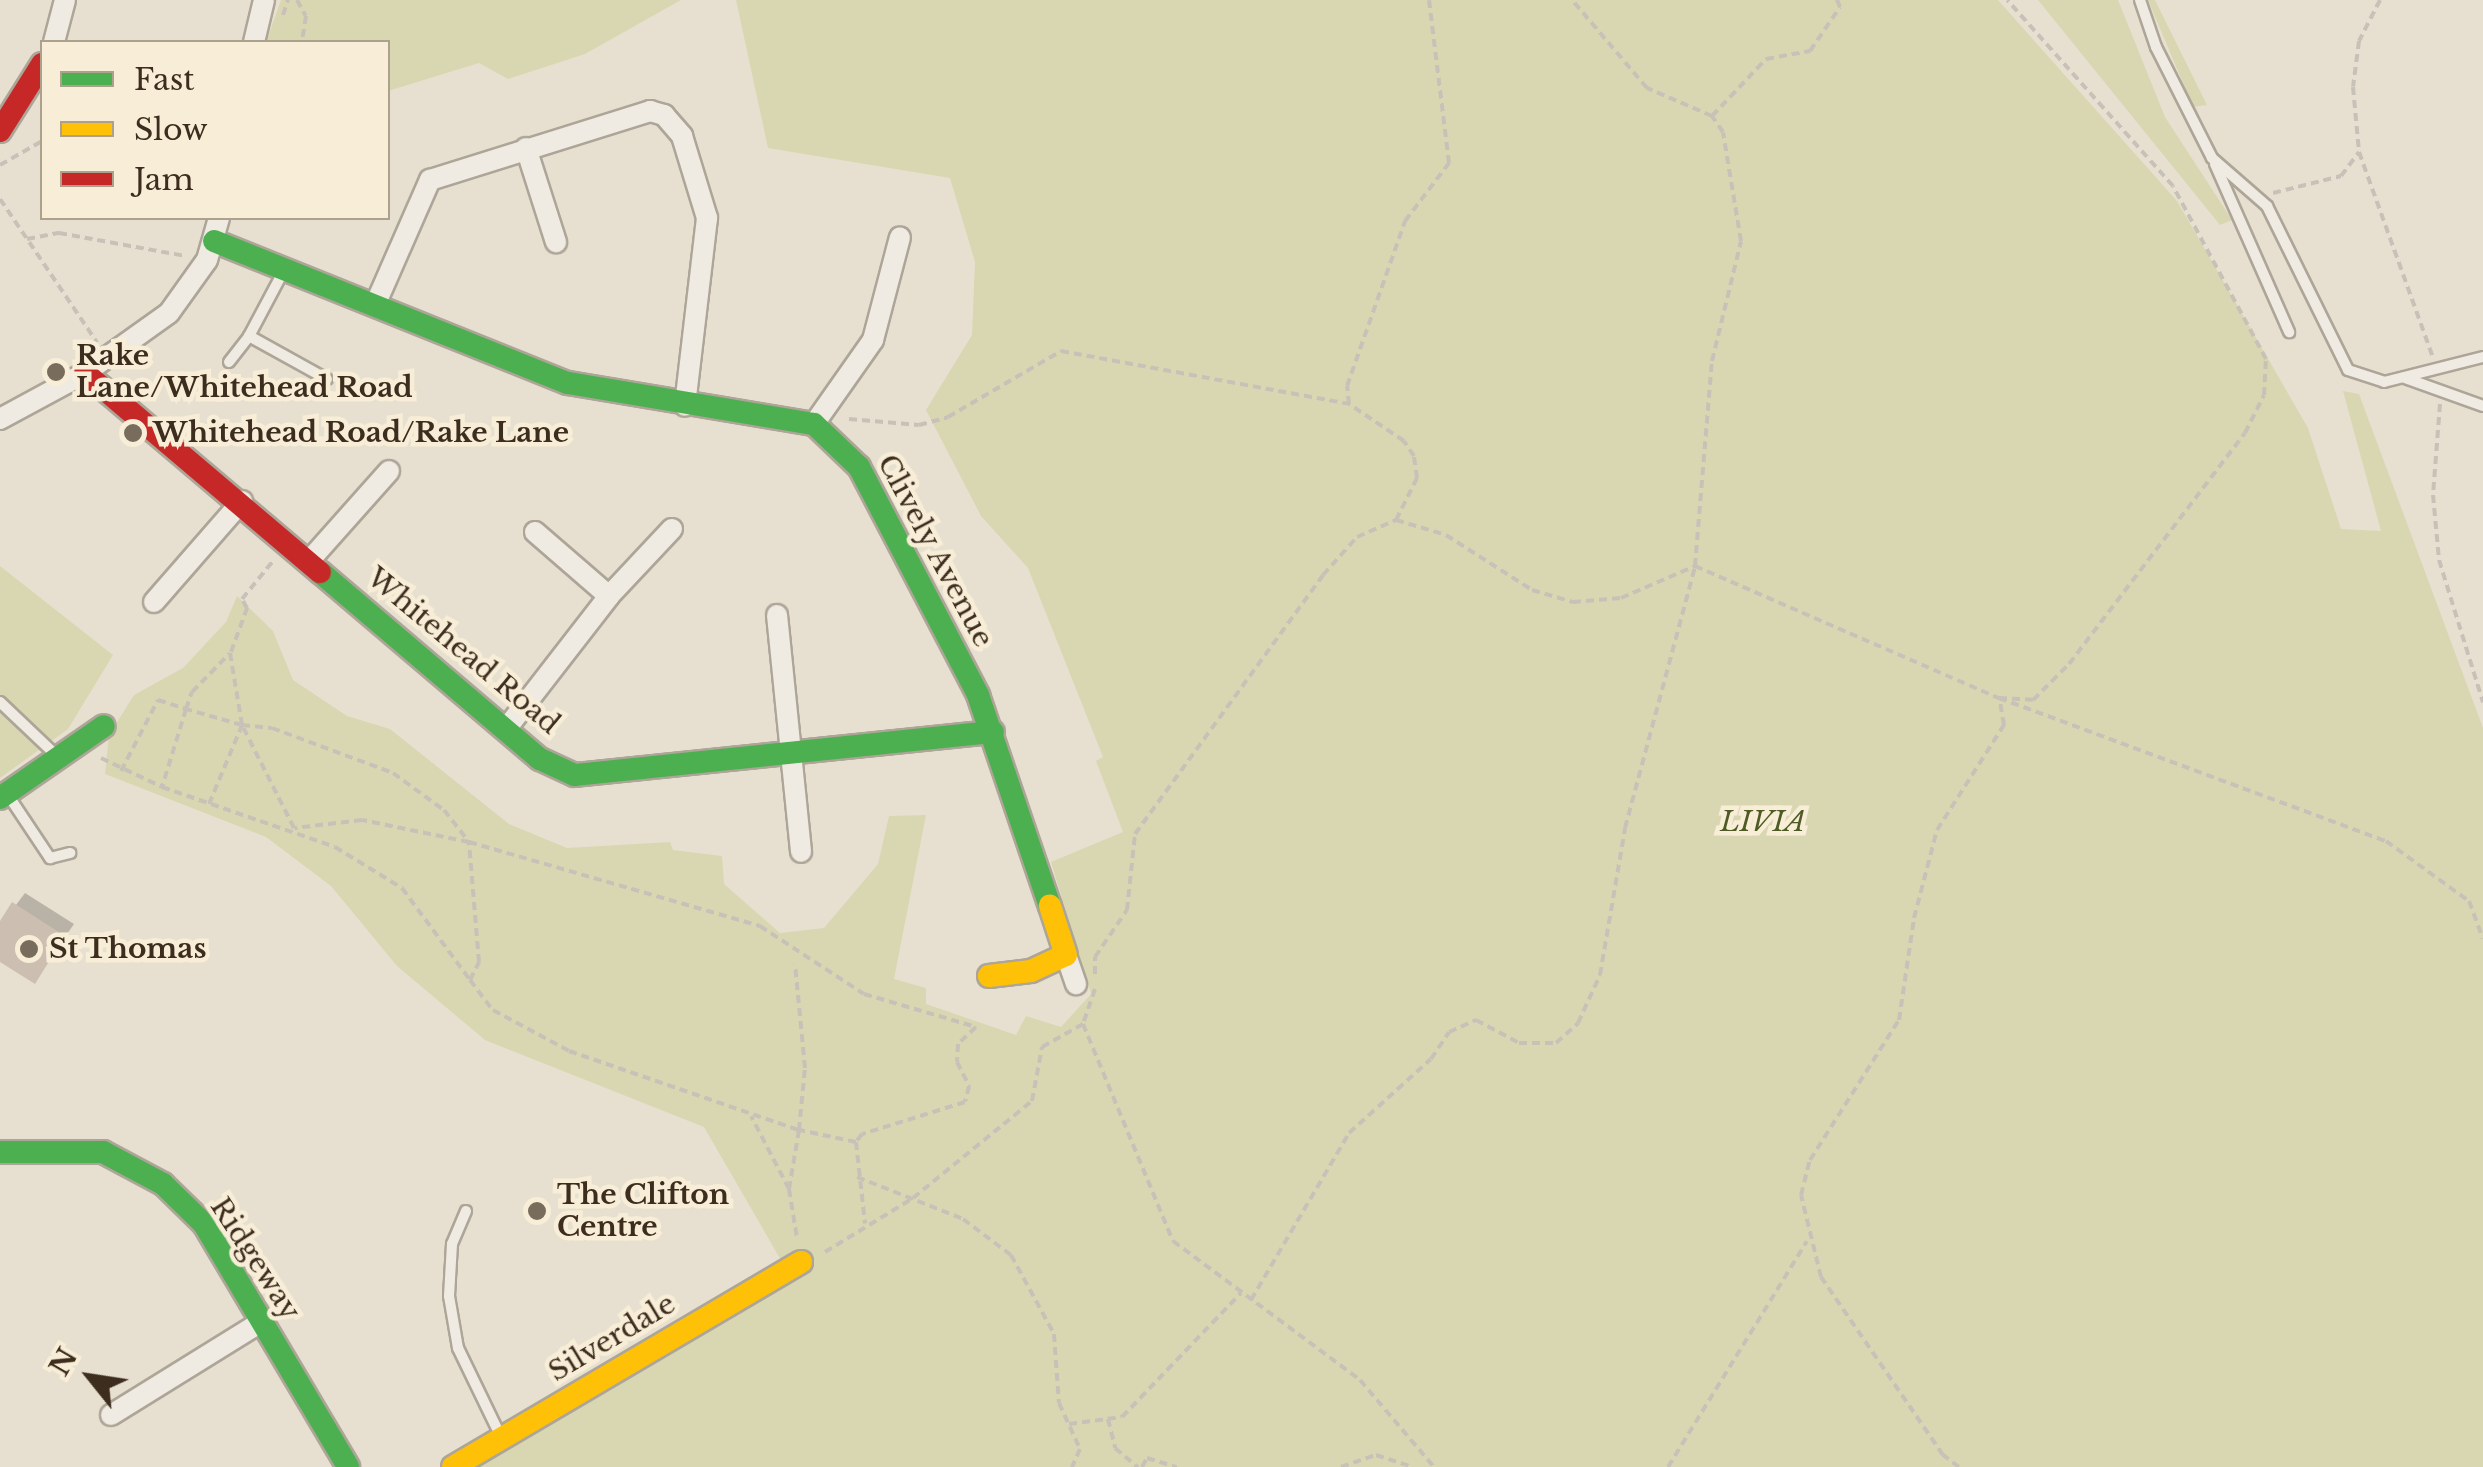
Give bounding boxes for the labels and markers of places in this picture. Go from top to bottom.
place label: Rake Lane/Whitehead Road [76,339,413,405]
marker: Rake Lane/Whitehead Road [45,361,67,383]
place label: Whitehead Road/Rake Lane [153,416,569,450]
marker: Whitehead Road/Rake Lane [122,422,144,444]
place label: St Thomas [49,932,207,966]
marker: St Thomas [18,938,40,960]
place label: The Clifton Centre [557,1178,729,1244]
marker: The Clifton Centre [526,1200,548,1222]

